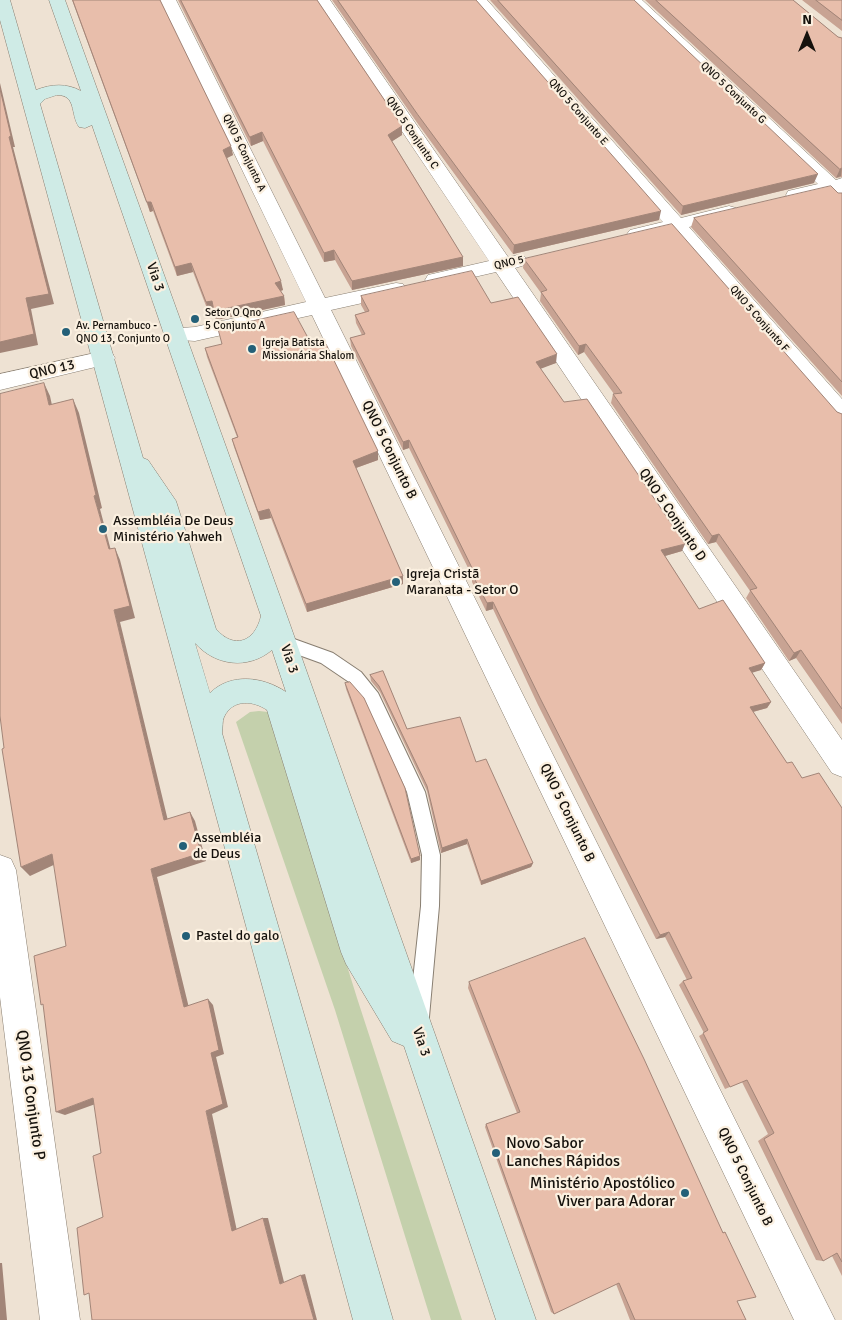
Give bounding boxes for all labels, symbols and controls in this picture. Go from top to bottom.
north arrow [782,10,832,60]
text: N [802,11,812,28]
street label: QNO 5 Conjunto G [697,59,769,127]
street label: QNO 5 Conjunto E [545,76,611,148]
street label: QNO 5 Conjunto C [383,94,441,172]
street label: QNO 5 Conjunto A [220,112,268,194]
street label: QNO 5 [493,253,525,273]
street label: Via 3 [142,260,168,294]
street label: QNO 5 Conjunto F [727,283,791,355]
place label: Setor O Qno 5 Conjunto A [205,306,265,332]
marker: Setor O Qno 5 Conjunto A [189,313,201,325]
place label: Av. Pernambuco - QNO 13, Conjunto O [76,319,170,345]
marker: Av. Pernambuco - QNO 13, Conjunto O [60,326,72,338]
place label: Igreja Batista Missionária Shalom [262,336,354,362]
marker: Igreja Batista Missionária Shalom [246,343,258,355]
street label: QNO 13 [28,357,76,383]
street label: QNO 5 Conjunto B [358,398,420,502]
street label: QNO 5 Conjunto D [635,465,709,565]
place label: Assembléia De Deus Ministério Yahweh [113,513,233,546]
marker: Assembléia De Deus Ministério Yahweh [97,523,109,535]
place label: Igreja Cristã Maranata - Setor O [406,566,518,598]
marker: Igreja Cristã Maranata - Setor O [390,576,402,588]
street label: Via 3 [276,642,302,676]
street label: QNO 5 Conjunto B [536,761,598,865]
place label: Assembléia de Deus [193,830,261,862]
marker: Assembléia de Deus [177,840,189,852]
place label: Pastel do galo [196,928,279,944]
marker: Pastel do galo [180,930,192,942]
street label: Via 3 [408,1025,434,1059]
street label: QNO 13 Conjunto P [11,1029,49,1161]
street label: QNO 5 Conjunto B [714,1125,776,1229]
place label: Novo Sabor Lanches Rápidos [506,1134,620,1172]
marker: Novo Sabor Lanches Rápidos [490,1147,502,1159]
place label: Ministério Apostólico Viver para Adorar [530,1174,675,1212]
marker: Ministério Apostólico Viver para Adorar [679,1187,691,1199]

